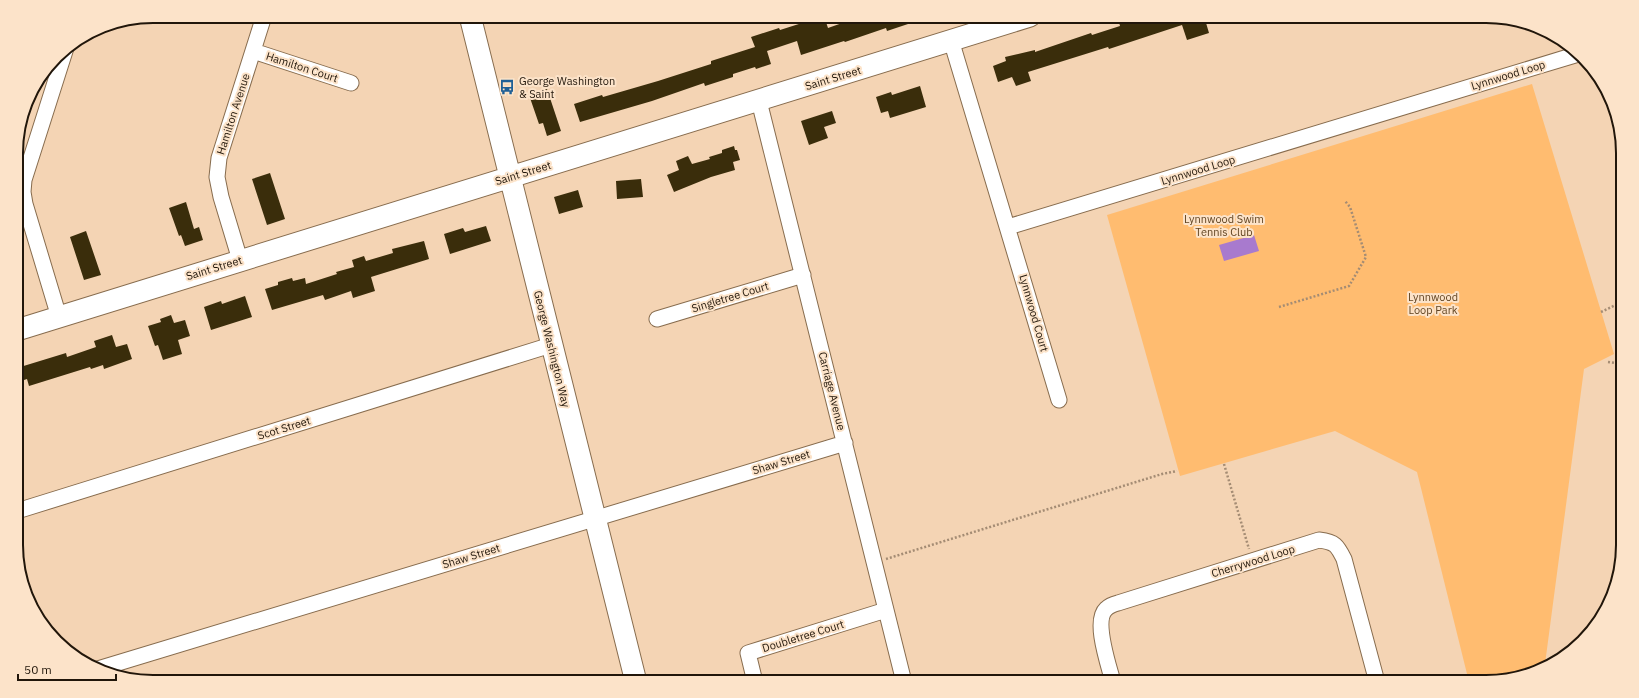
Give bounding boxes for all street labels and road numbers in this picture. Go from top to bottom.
street label: Hamilton Court [264,49,340,85]
street label: Lynnwood Loop [1469,57,1547,93]
street label: Saint Street [803,63,863,93]
street label: Hamilton Avenue [213,72,253,156]
street label: Lynnwood Loop [1159,152,1237,188]
street label: Saint Street [493,158,553,188]
street label: Saint Street [184,253,244,283]
street label: Lynnwood Court [1016,273,1052,353]
street label: Singletree Court [690,279,770,315]
street label: George Washington Way [531,289,573,409]
street label: Carriage Avenue [815,350,849,432]
street label: Scot Street [256,413,312,443]
street label: Shaw Street [750,447,812,477]
street label: Shaw Street [440,541,502,571]
street label: Cherrywood Loop [1210,542,1296,580]
street label: Doubletree Court [760,617,846,655]

